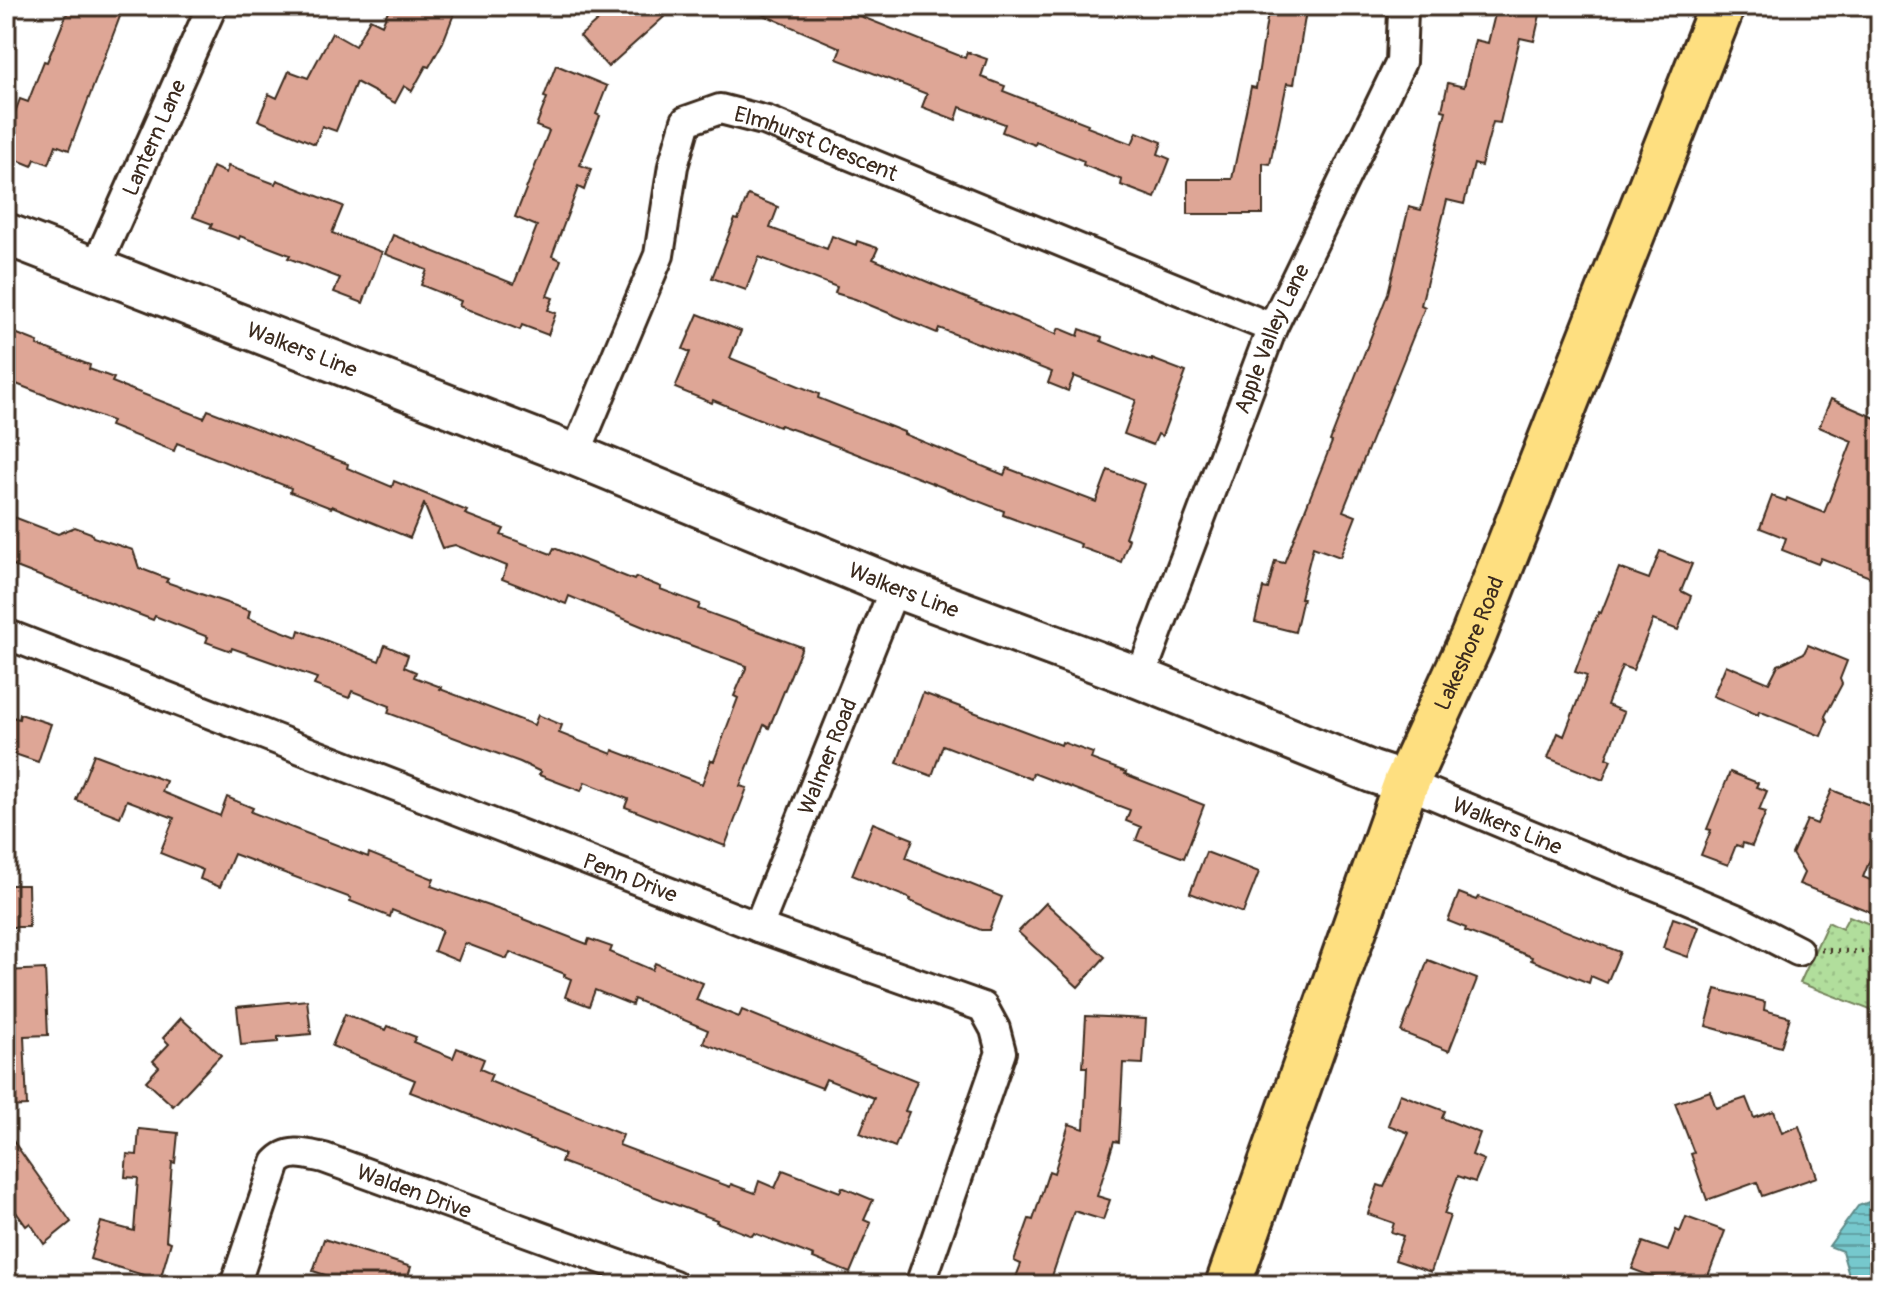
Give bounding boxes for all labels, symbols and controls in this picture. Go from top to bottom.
street label: Lantern Lane [116,75,193,200]
street label: Elmhurst Crescent [731,100,902,188]
street label: Apple Valley Lane [1228,259,1316,418]
street label: Walkers Line [243,316,361,384]
street label: Walkers Line [844,556,963,625]
street label: Lakeshore Road [1428,572,1511,715]
street label: Walmer Road [792,694,864,819]
street label: Walkers Line [1448,791,1566,861]
street label: Penn Drive [579,847,681,909]
street label: Walden Drive [353,1158,475,1225]

